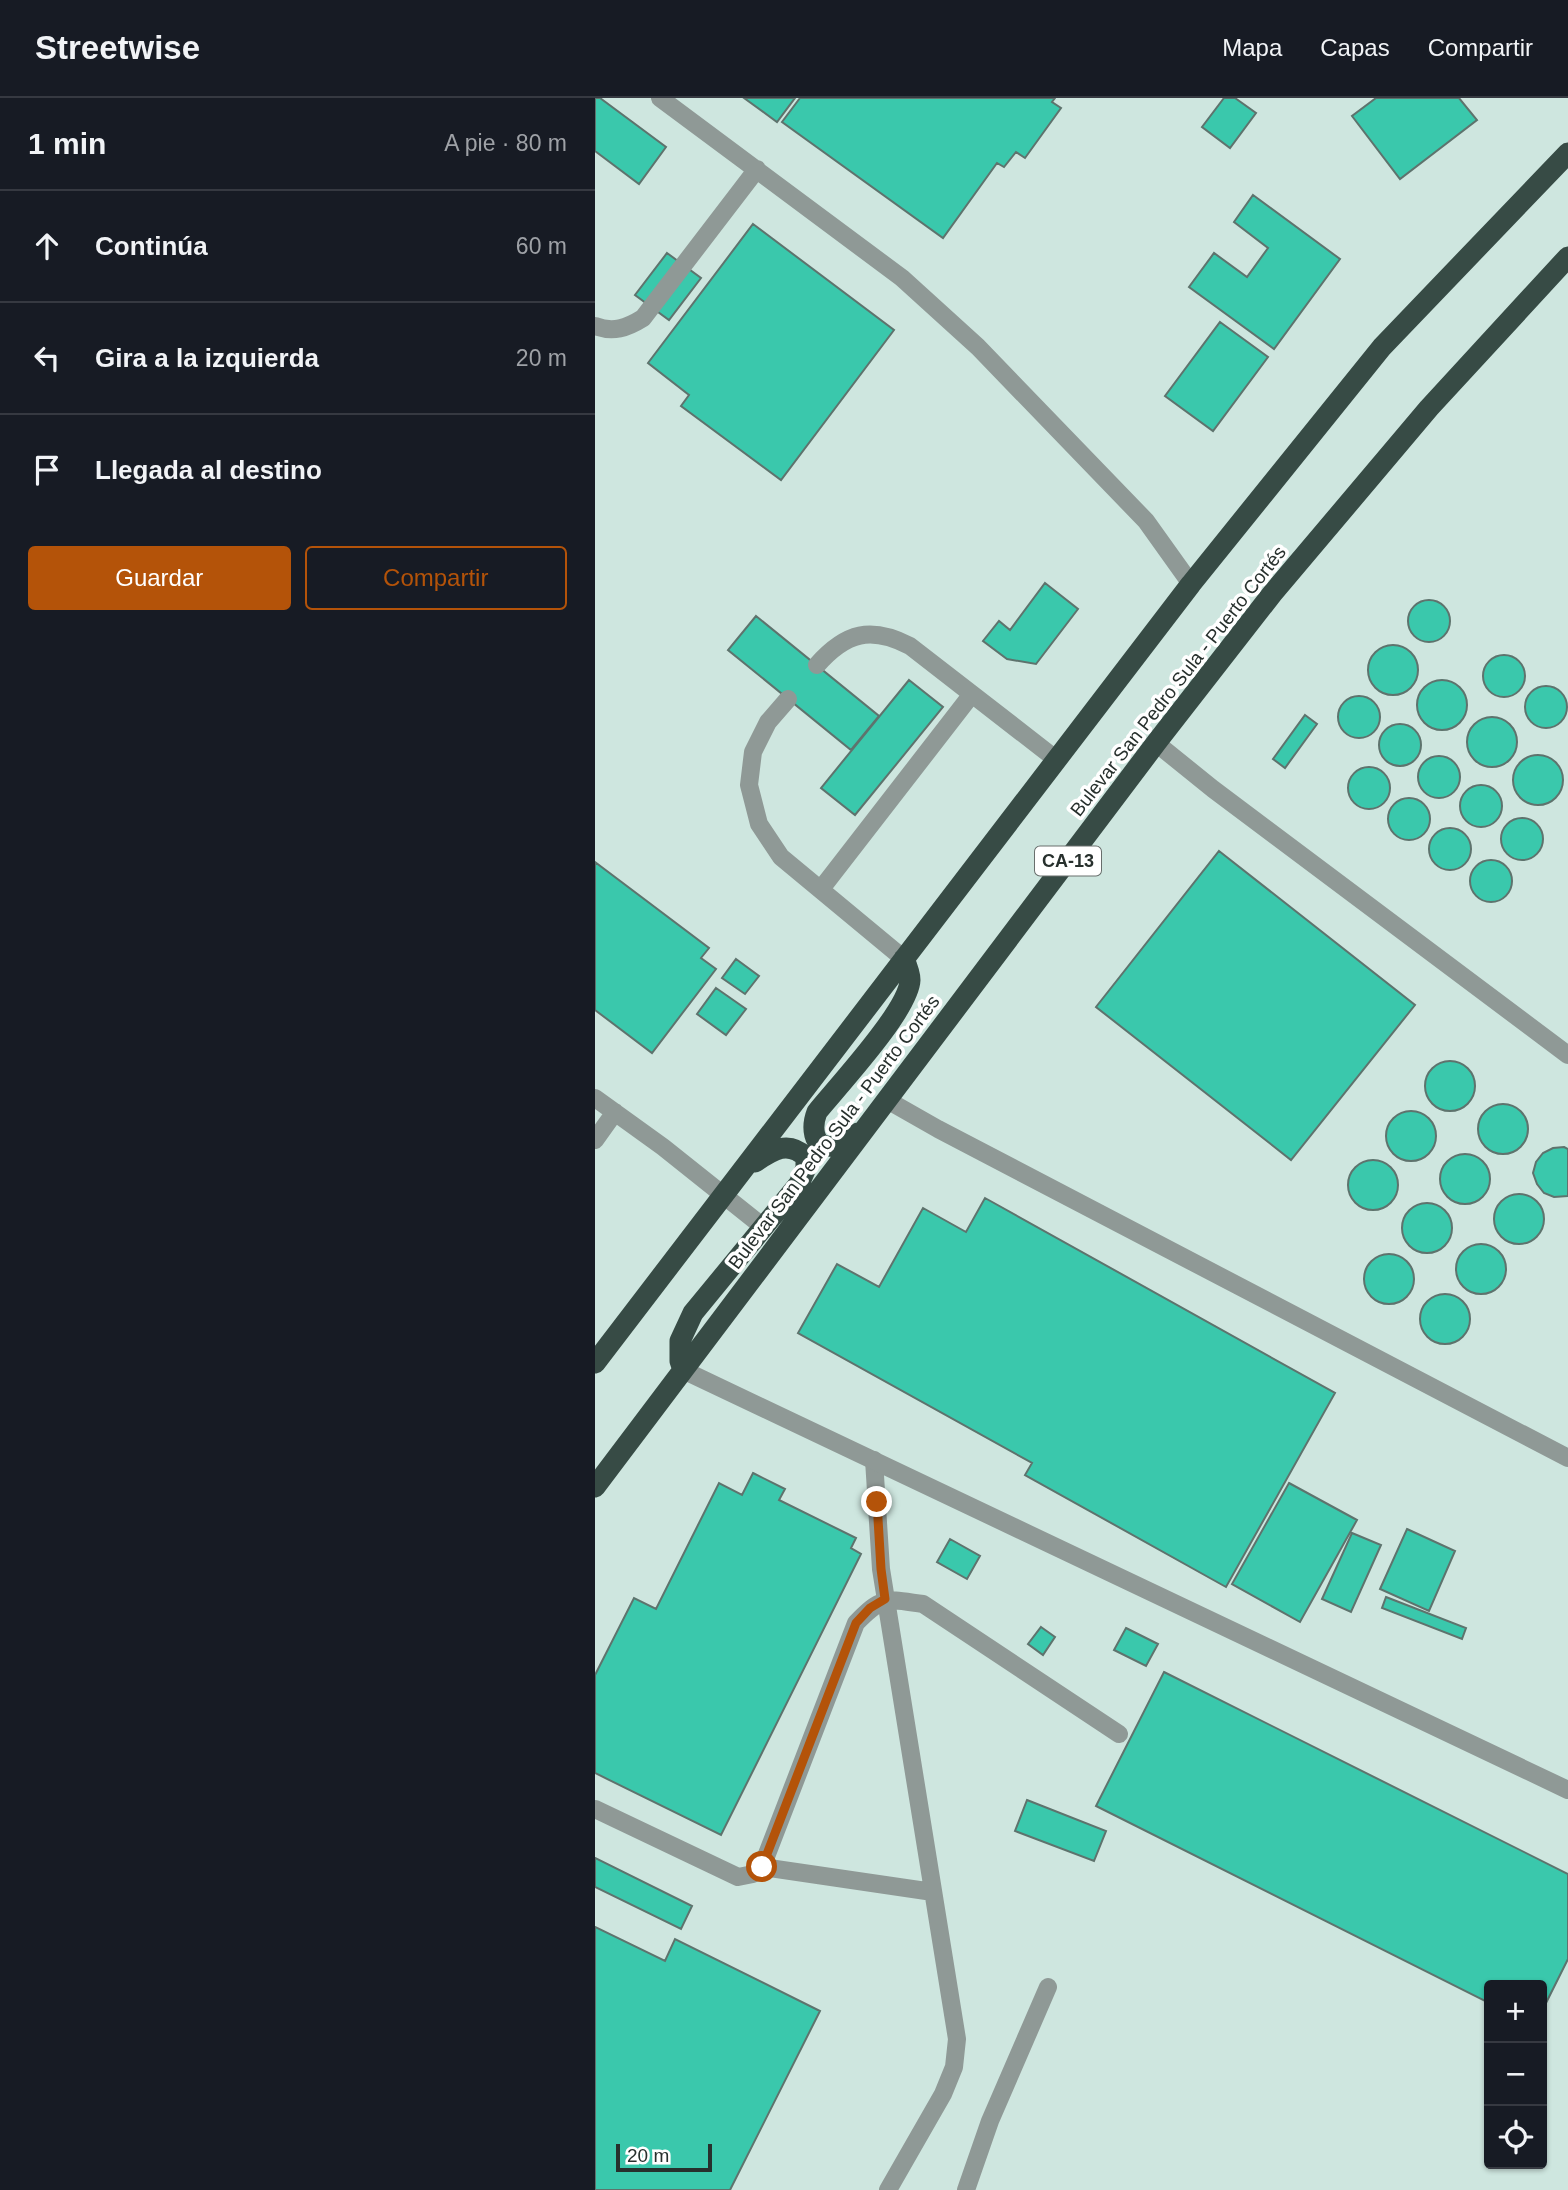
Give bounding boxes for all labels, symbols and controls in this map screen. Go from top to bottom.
text: Streetwise [35,29,200,66]
text: Mapa [1222,34,1282,61]
text: Capas [1320,34,1390,61]
text: Compartir [1428,34,1533,61]
text: 1 min [28,127,106,160]
text: A pie · 80 m [444,130,567,156]
icon: ahead [28,227,66,265]
text: Continúa [95,231,208,261]
text: 60 m [516,233,567,259]
icon: left [28,339,66,377]
text: Gira a la izquierda [95,343,319,373]
text: 20 m [516,345,567,371]
icon: arrive [28,451,66,489]
text: Llegada al destino [95,455,322,485]
street label: Bulevar San Pedro Sula - Puerto Cortés [1066,542,1290,820]
button: Guardar [28,546,291,610]
button: Compartir [305,546,567,610]
road number: CA-13 [1035,846,1101,876]
street label: Bulevar San Pedro Sula - Puerto Cortés [724,991,944,1273]
route end [861,1486,892,1517]
route start [746,1851,777,1882]
map controls [1484,1980,1547,2169]
button: + [1484,1980,1547,2043]
button: − [1484,2043,1547,2106]
button: locate [1484,2106,1547,2169]
scale bar [616,2141,712,2173]
text: 20 m [627,2145,669,2166]

